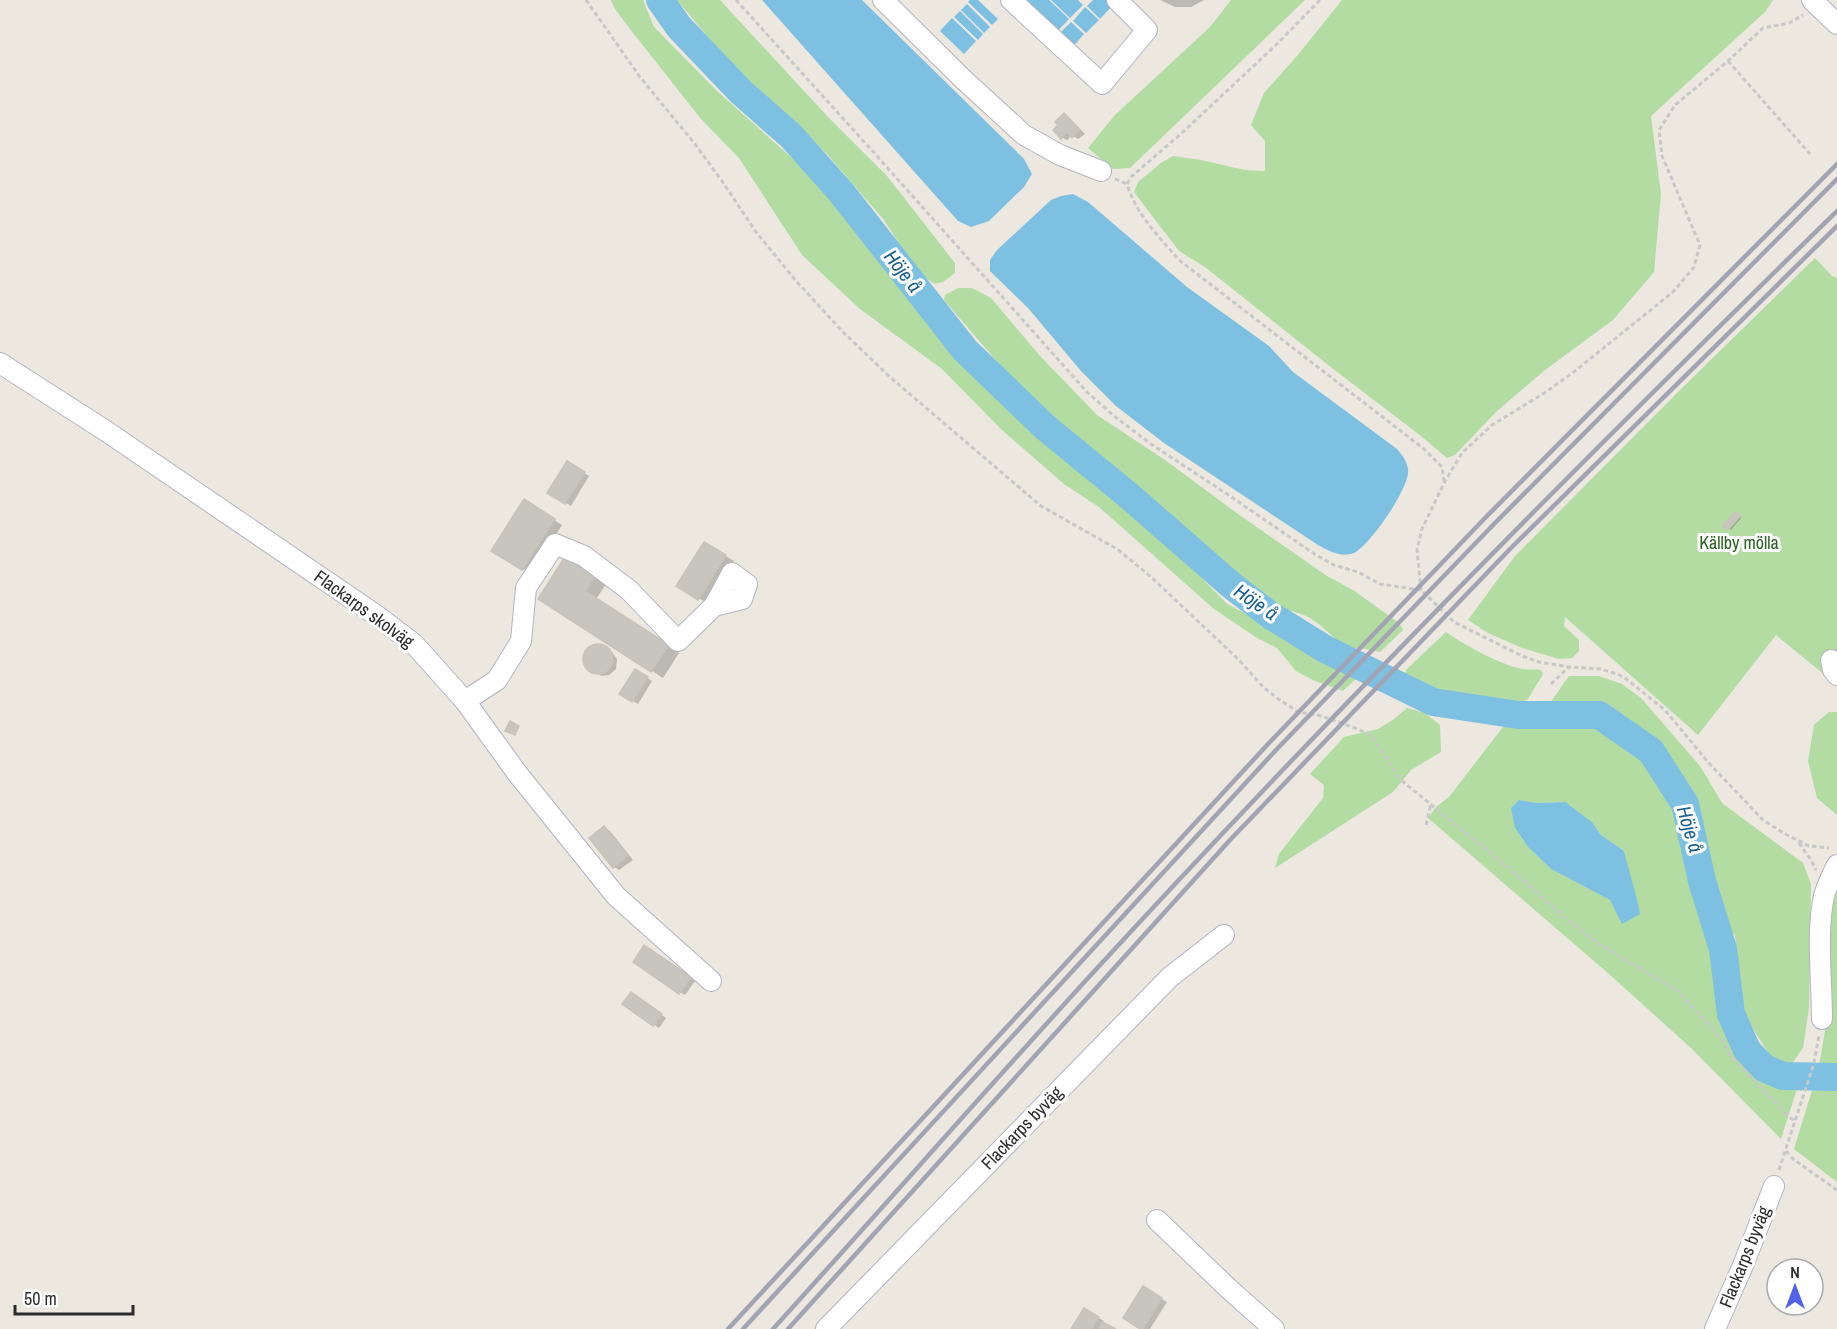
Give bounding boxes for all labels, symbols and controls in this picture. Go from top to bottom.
water label: Höje å [878,244,929,298]
park label: Källby mölla [1699,530,1779,555]
street label: Flackarps skolväg [309,564,420,654]
water label: Höje å [1229,577,1283,626]
water label: Höje å [1671,802,1710,855]
street label: Flackarps byväg [975,1080,1069,1175]
street label: Flackarps byväg [1713,1202,1777,1311]
north arrow [1765,1257,1825,1317]
text: N [1790,1261,1800,1283]
scale bar [15,1278,134,1316]
text: 50 m [24,1286,57,1311]

